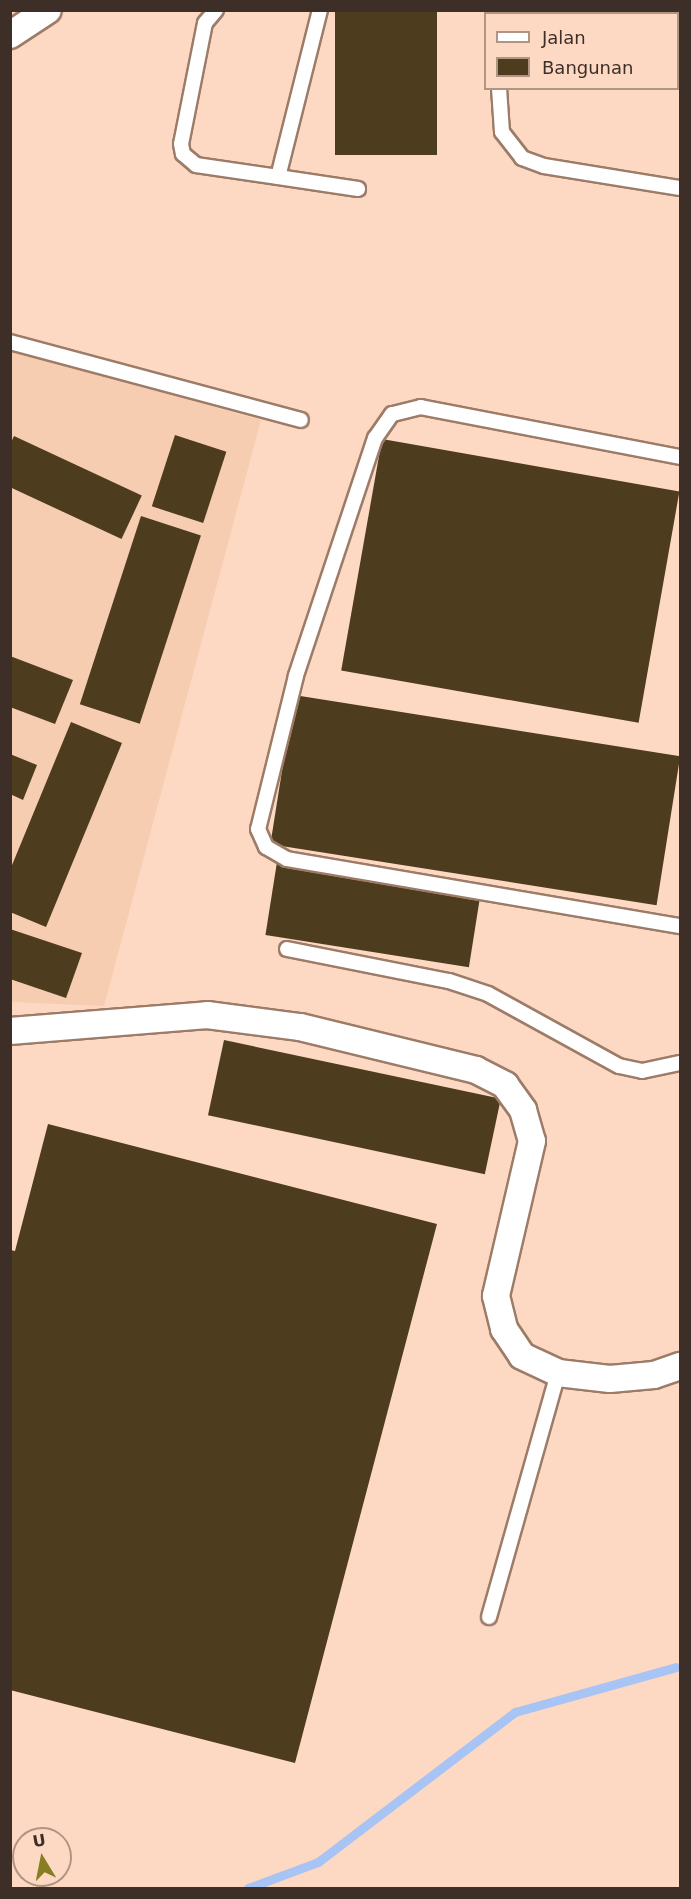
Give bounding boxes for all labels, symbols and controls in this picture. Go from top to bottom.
legend [484,12,679,90]
text: Jalan [542,27,586,48]
text: Bangunan [542,57,633,78]
north arrow [12,1827,72,1887]
text: U [31,1830,47,1851]

